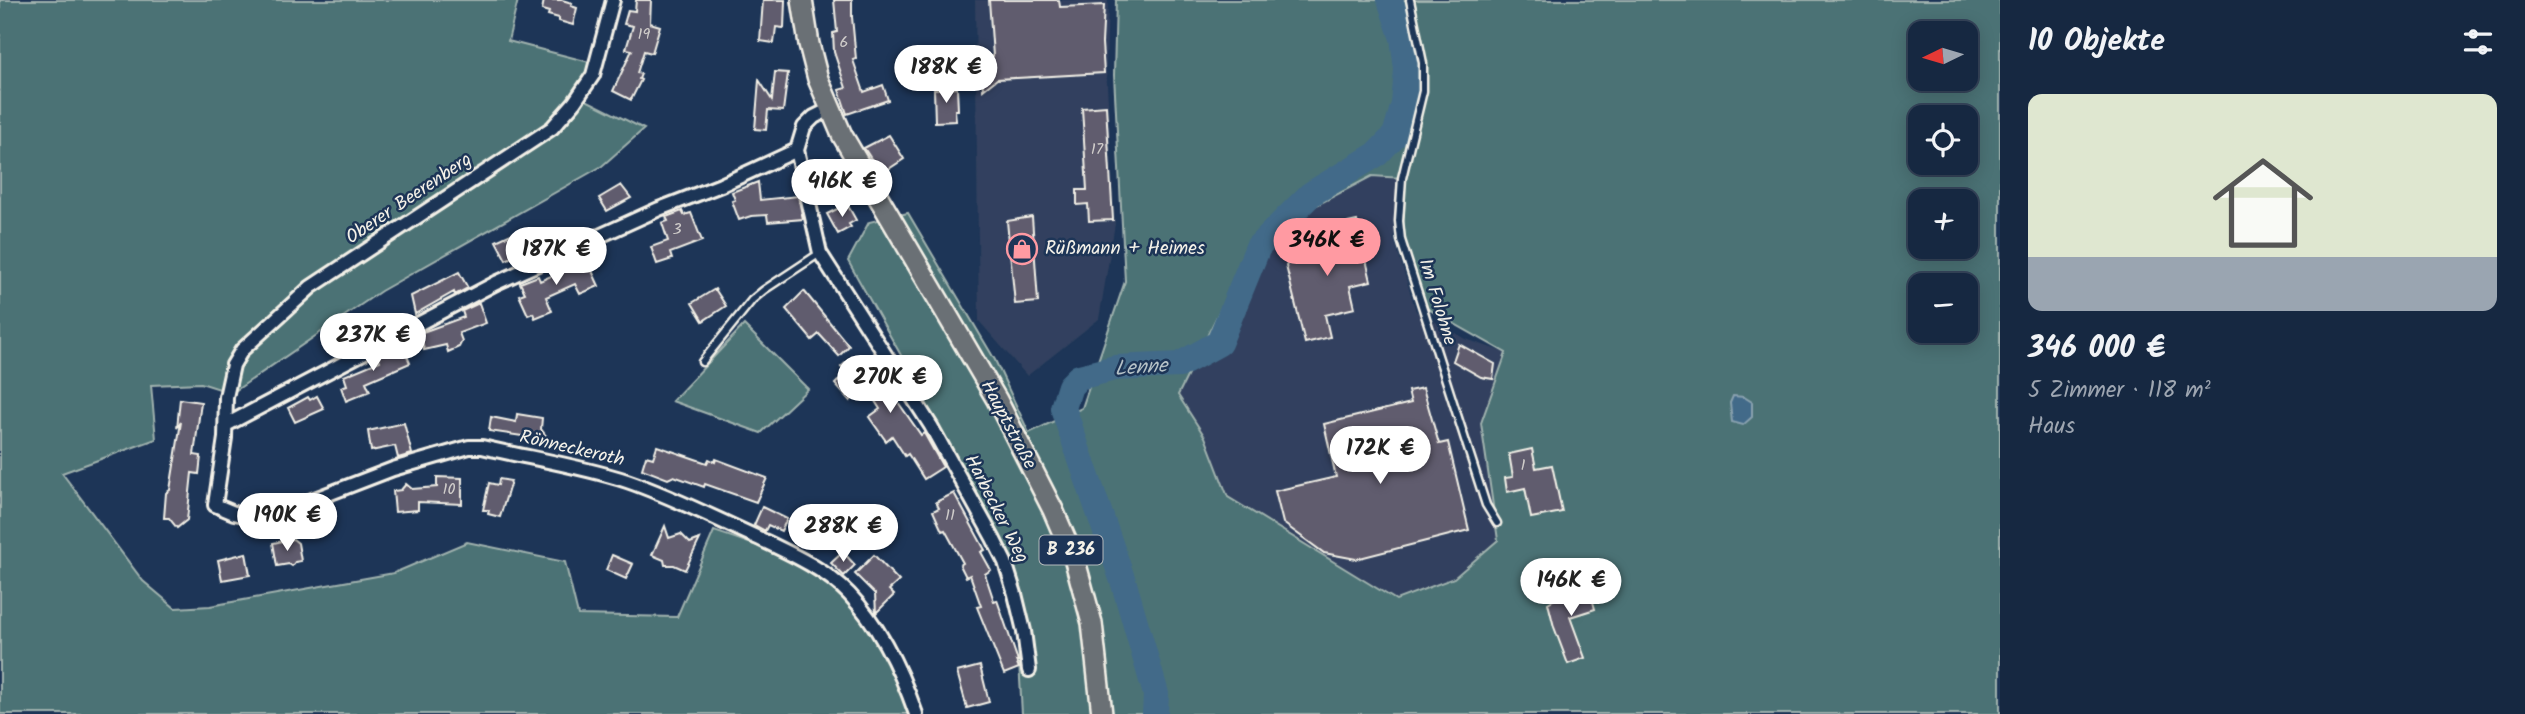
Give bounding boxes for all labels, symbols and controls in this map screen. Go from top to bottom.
text: 10 Objekte [2028,18,2165,66]
north arrow [1908,21,1978,91]
map controls [1908,21,1978,343]
house number: 19 [638,22,651,47]
icon: filters [2459,23,2497,61]
house number: 6 [840,30,848,55]
pin: 188K € [889,46,1003,105]
text: 188K € [910,50,982,86]
button: locate [1908,105,1978,175]
house number: 17 [1091,137,1104,162]
icon: home [2200,140,2326,266]
street label: Oberer Beerenberg [340,145,478,253]
pin: 416K € [785,160,899,219]
text: 416K € [807,164,877,200]
button: + [1908,189,1978,259]
house number: 3 [672,217,682,242]
pin: 346K € [1270,218,1384,278]
text: 346K € [1290,223,1364,259]
pin: 187K € [499,228,613,287]
text: 187K € [522,232,590,268]
shop icon: Rüßmann + Heimes [1005,232,1039,266]
place label: Rüßmann + Heimes [1045,234,1205,264]
street label: Im Folohne [1410,255,1465,350]
button: − [1908,273,1978,343]
pin: 237K € [316,314,430,373]
text: 237K € [336,318,410,354]
text: 346 000 € [2028,325,2165,373]
water label: Lenne [1114,350,1171,386]
pin: 270K € [833,356,947,415]
text: 270K € [853,360,927,396]
text: 5 Zimmer · 118 m² [2028,373,2211,409]
street label: Hauptstraße [972,375,1044,475]
text: Haus [2028,409,2075,445]
street label: Rönneckeroth [517,422,627,476]
pin: 172K € [1323,426,1437,486]
text: 172K € [1346,431,1414,467]
street label: Harbecker Weg [956,449,1036,569]
house number: 1 [1520,453,1526,478]
house number: 10 [442,477,456,502]
pin: 190K € [230,494,344,553]
text: 190K € [253,498,321,534]
house number: 11 [945,503,955,528]
pin: 288K € [786,504,900,564]
text: 288K € [804,509,882,545]
road number: B 236 [1040,536,1102,564]
pin: 146K € [1514,558,1628,618]
text: 146K € [1536,563,1606,599]

